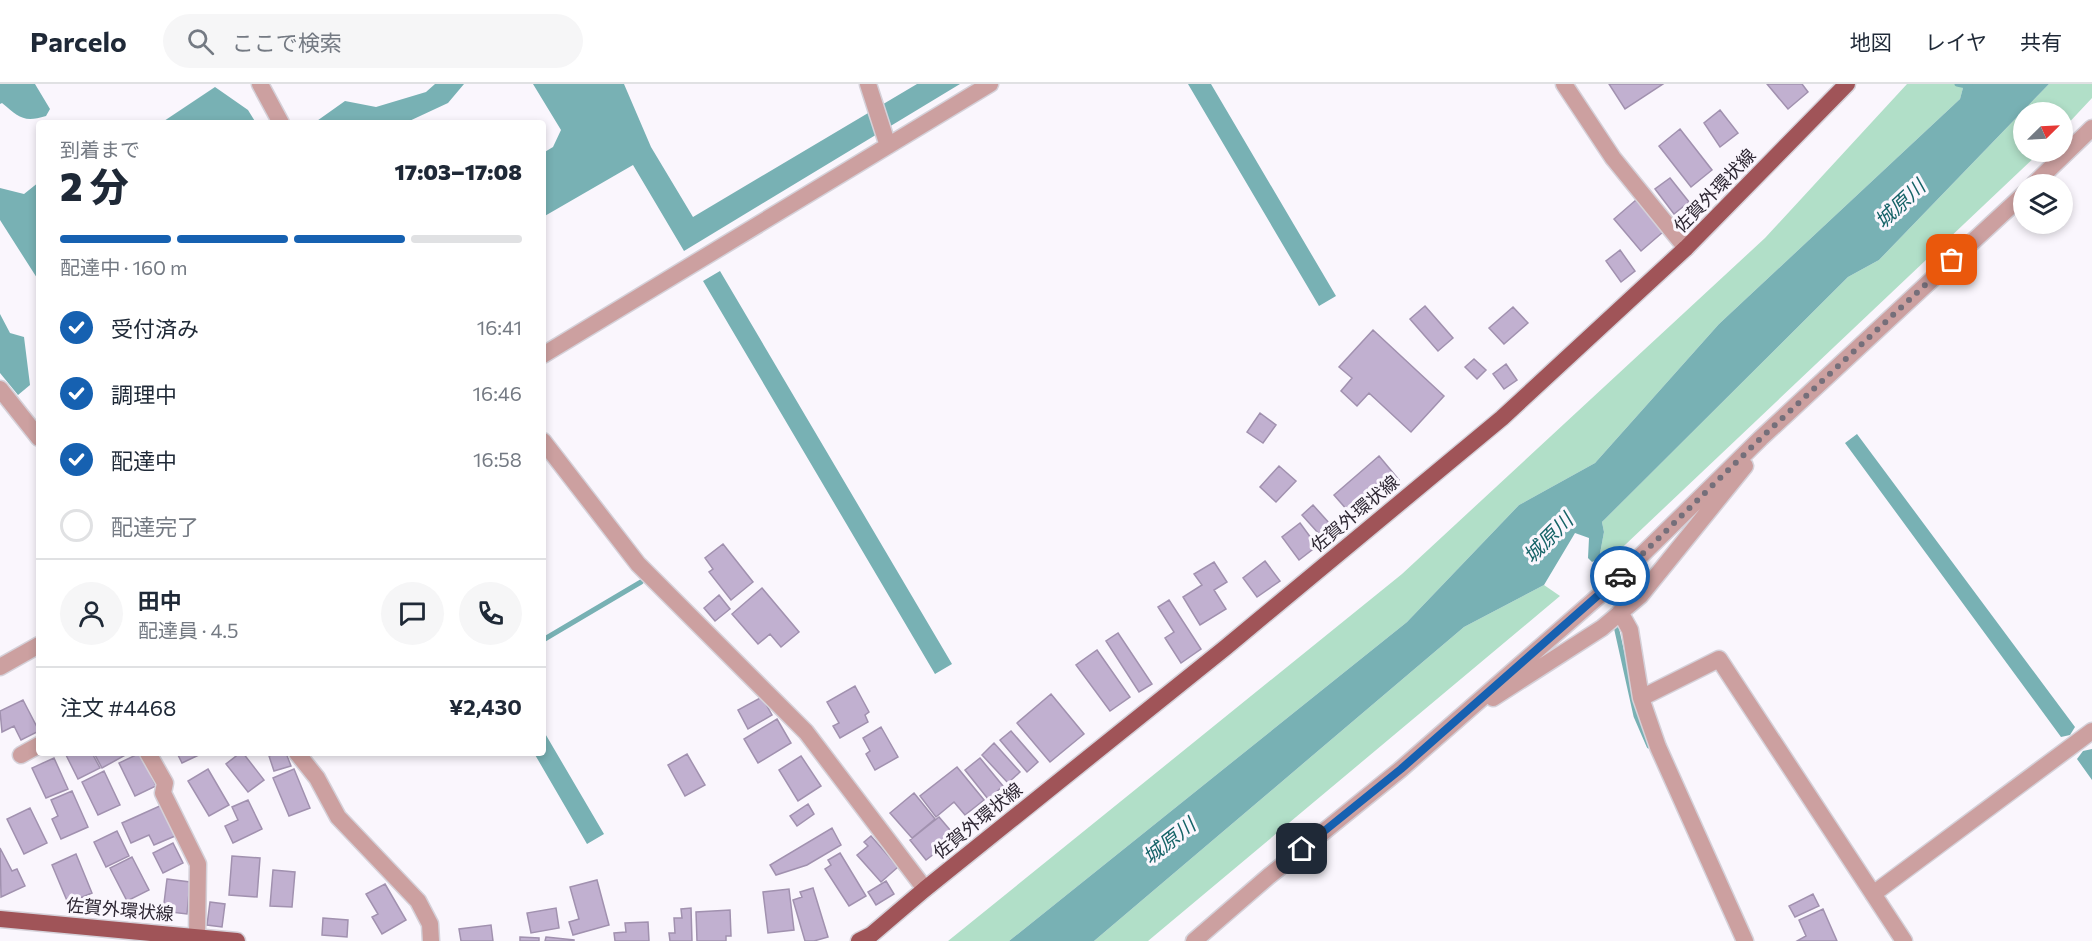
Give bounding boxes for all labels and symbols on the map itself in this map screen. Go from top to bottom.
north arrow [2013,102,2073,162]
street label: 佐賀外環状線 [1669,144,1760,237]
water label: 城原川 [1869,173,1931,233]
pin [1926,234,1977,285]
street label: 佐賀外環状線 [1306,470,1403,556]
water label: 城原川 [1518,506,1578,567]
courier [1590,546,1650,606]
street label: 佐賀外環状線 [928,778,1026,863]
water label: 城原川 [1137,811,1201,868]
pin [1276,823,1327,874]
street label: 佐賀外環状線 [65,893,175,925]

